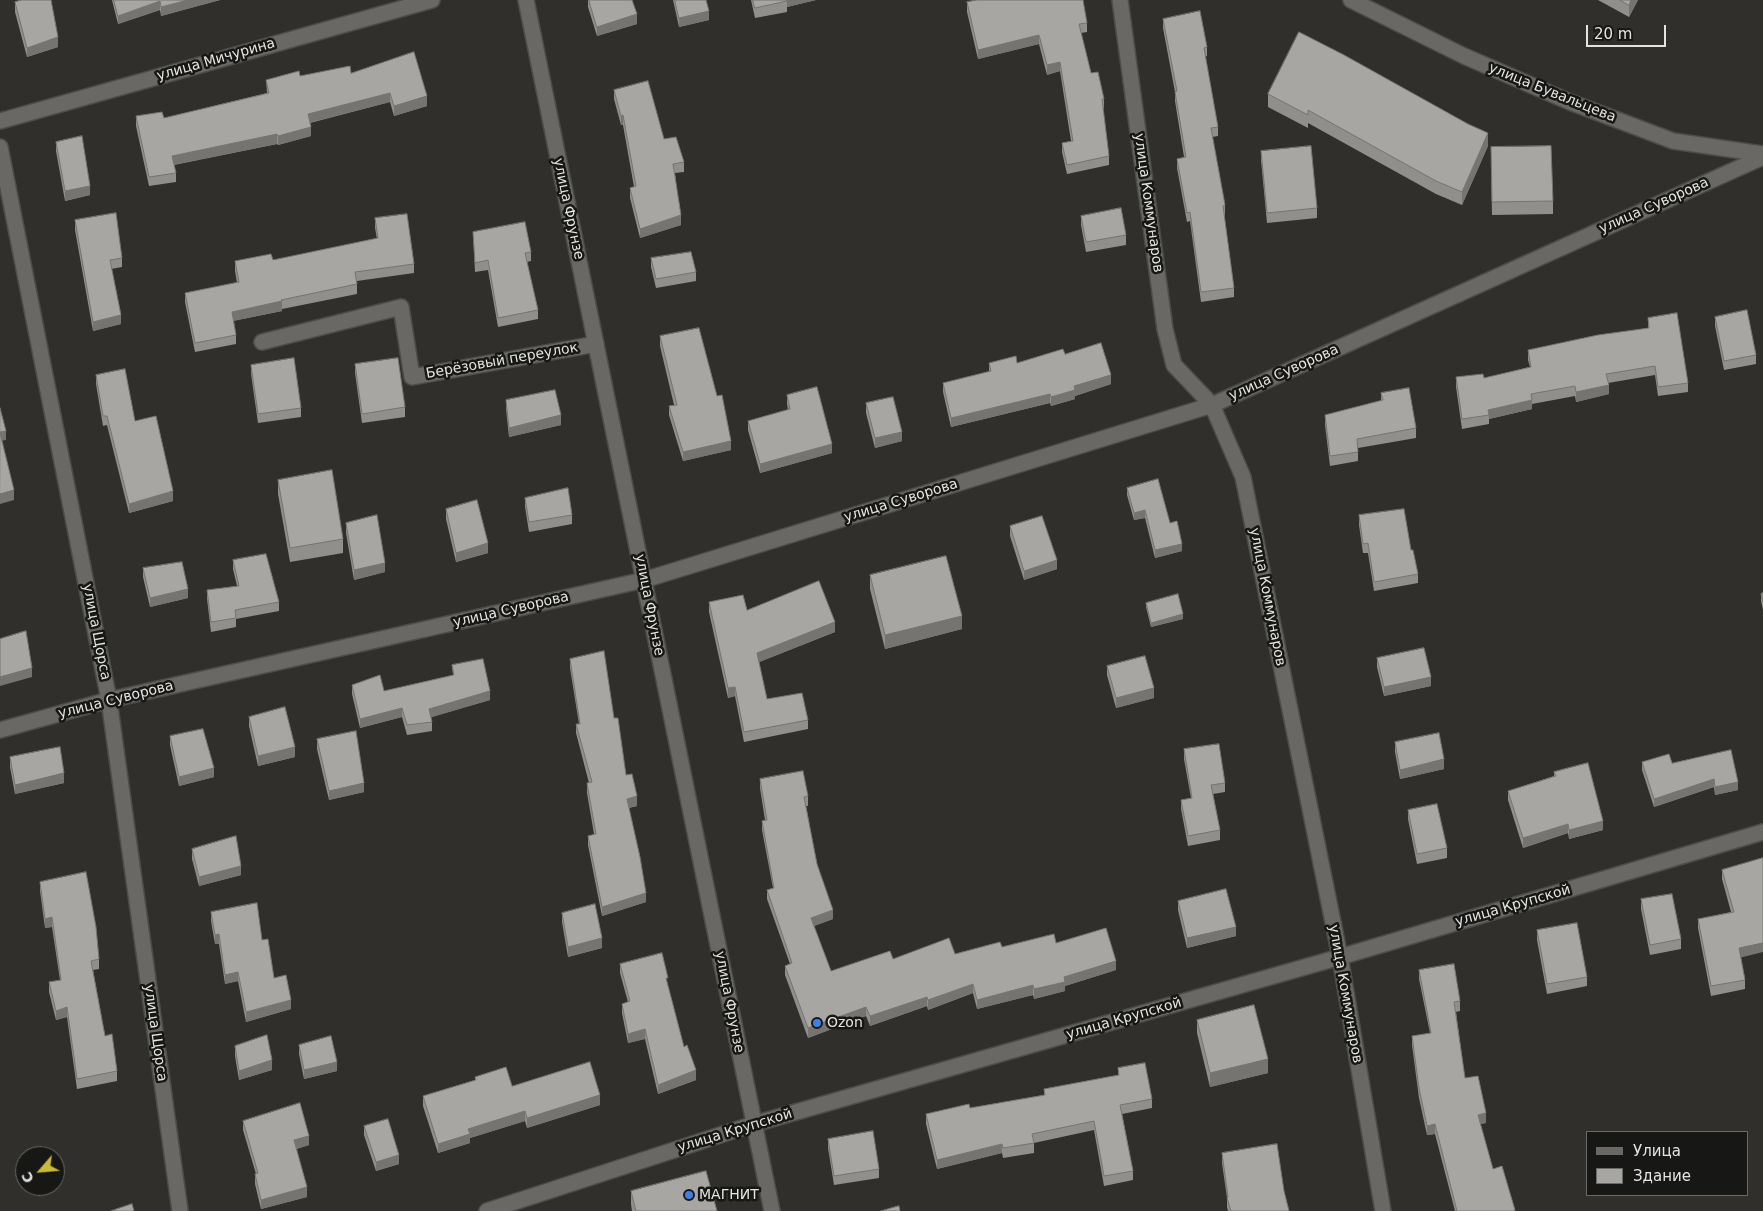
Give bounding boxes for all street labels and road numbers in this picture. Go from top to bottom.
street label: улица Мичурина [155,35,277,85]
street label: улица Бувальцева [1486,60,1618,126]
street label: улица Коммунаров [1130,132,1166,274]
street label: улица Фрунзе [549,157,587,261]
street label: улица Суворова [1597,174,1711,238]
street label: Берёзовый переулок [425,339,579,383]
street label: улица Суворова [1227,341,1341,405]
street label: улица Суворова [842,476,960,526]
street label: улица Коммунаров [1245,527,1289,667]
street label: улица Фрунзе [631,553,667,657]
street label: улица Щорса [78,582,114,682]
street label: улица Суворова [452,589,570,631]
street label: улица Суворова [57,678,175,722]
street label: улица Крупской [1454,882,1572,930]
street label: улица Коммунаров [1325,923,1365,1065]
street label: улица Фрунзе [711,950,747,1054]
street label: улица Щорса [140,983,170,1083]
street label: улица Крупской [1065,995,1183,1043]
street label: улица Крупской [676,1106,794,1156]

